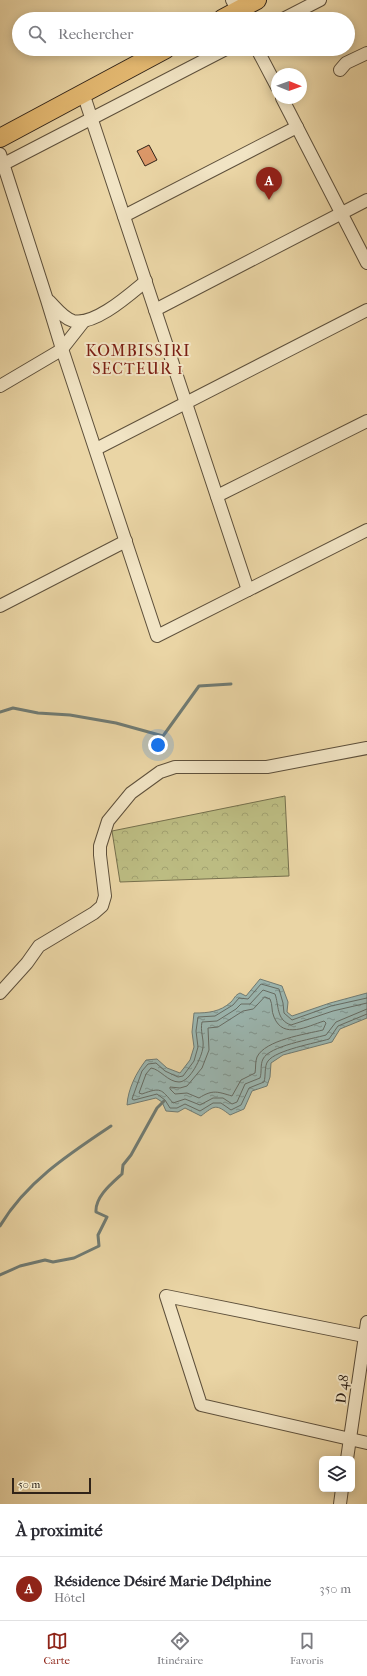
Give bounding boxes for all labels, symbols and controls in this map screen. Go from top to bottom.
search box [12,12,355,56]
icon: search [26,23,48,45]
text: Rechercher [58,25,133,43]
north arrow [271,68,307,104]
pin: A [256,167,282,200]
district label: KOMBISSIRI SECTEUR 1 [85,341,191,378]
your location [148,735,168,755]
street label: D 48 [332,1374,353,1404]
map controls [319,1456,355,1492]
button: layers [319,1456,355,1492]
scale bar [12,1476,91,1495]
text: 50 m [18,1478,40,1491]
text: À proximité [16,1520,103,1540]
text: Résidence Désiré Marie Délphine [54,1572,271,1590]
text: A [25,1581,33,1596]
text: 350 m [319,1581,351,1596]
text: Hôtel [54,1590,85,1605]
tab: Carte [43,1630,70,1667]
tab: Itinéraire [157,1630,203,1667]
tab: Favoris [290,1630,324,1667]

